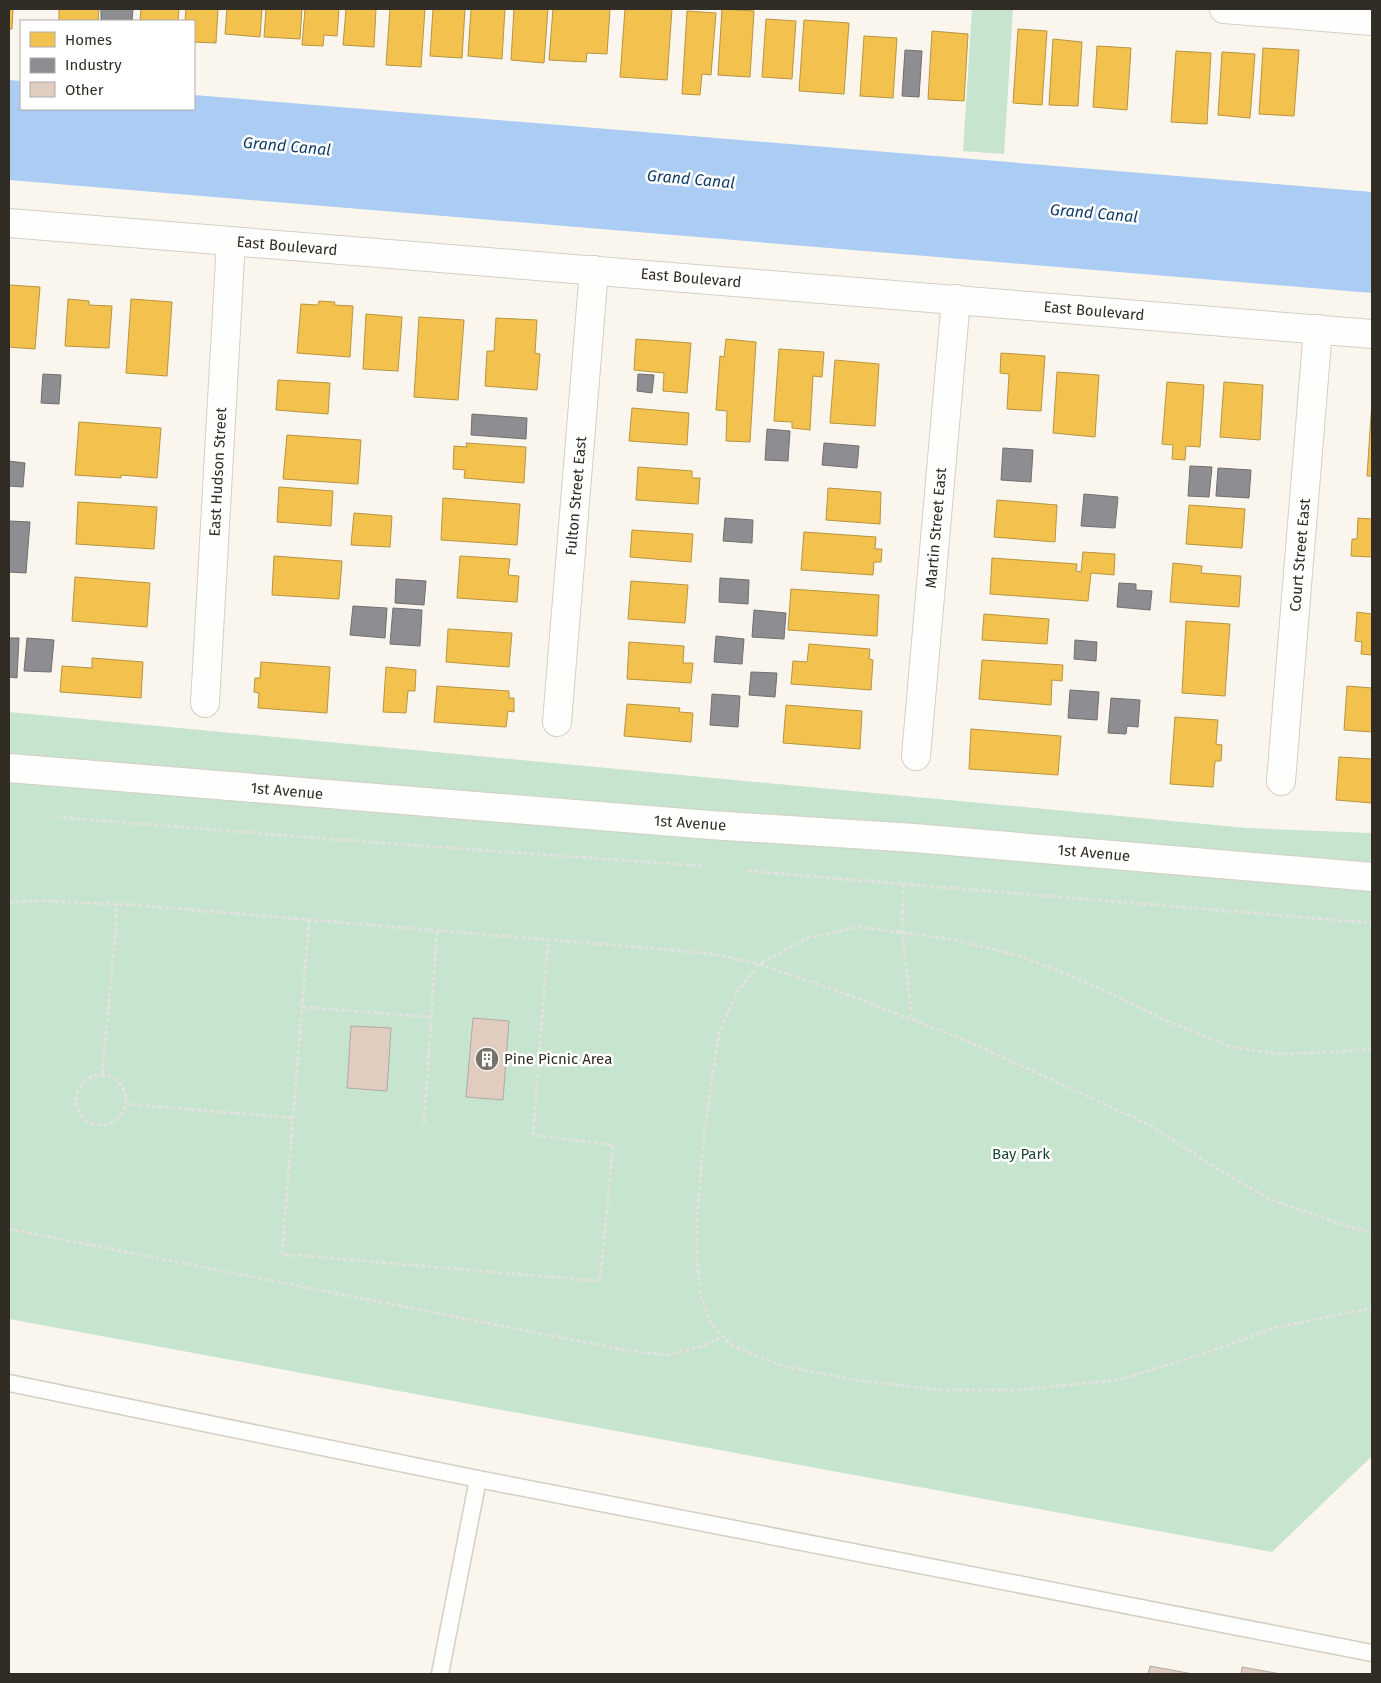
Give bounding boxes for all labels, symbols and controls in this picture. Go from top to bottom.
legend [20,20,195,110]
text: Homes [65,31,112,49]
text: Industry [65,56,122,74]
text: Other [65,81,104,99]
water label: Grand Canal [242,133,332,159]
water label: Grand Canal [646,166,736,192]
water label: Grand Canal [1049,200,1139,226]
street label: East Boulevard [236,233,338,259]
street label: East Boulevard [640,265,742,291]
street label: East Boulevard [1043,298,1145,324]
street label: East Hudson Street [206,406,230,537]
street label: Fulton Street East [562,435,590,556]
street label: Martin Street East [922,466,950,589]
street label: Court Street East [1286,497,1314,612]
street label: 1st Avenue [250,779,324,803]
street label: 1st Avenue [653,811,727,835]
street label: 1st Avenue [1057,841,1131,865]
building icon: Pine Picnic Area [474,1046,500,1072]
place label: Pine Picnic Area [504,1050,612,1068]
park label: Bay Park [992,1145,1050,1163]

